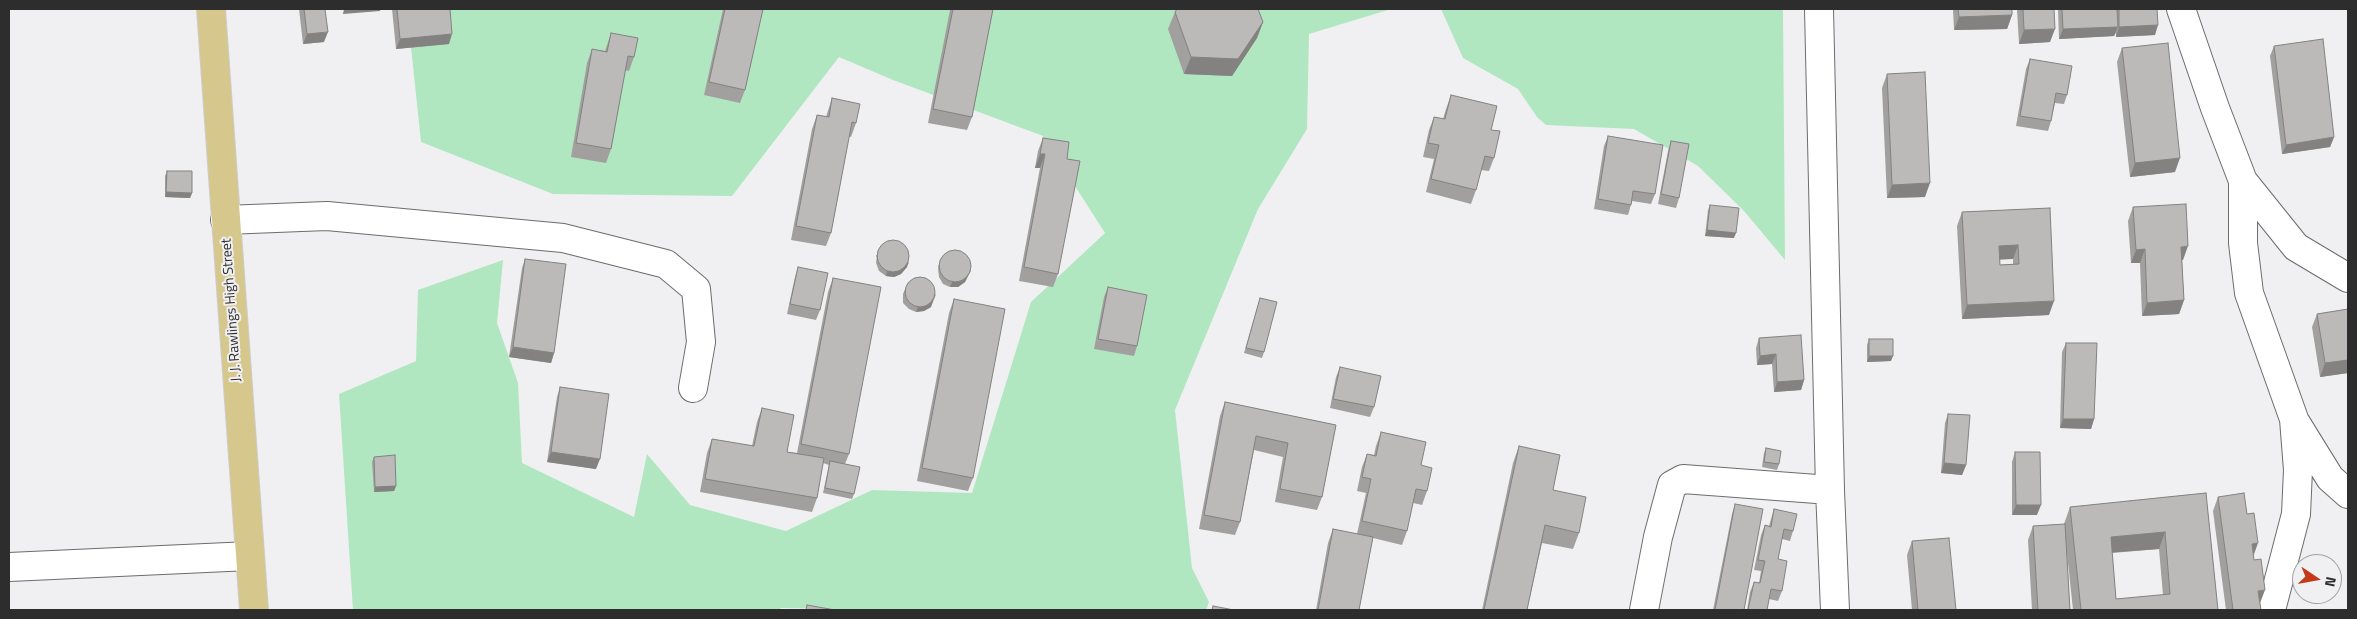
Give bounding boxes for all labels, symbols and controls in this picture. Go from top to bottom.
street label: J. J. Rawlings High Street [219,238,245,382]
north arrow [2292,554,2342,604]
text: N [2320,575,2342,589]

